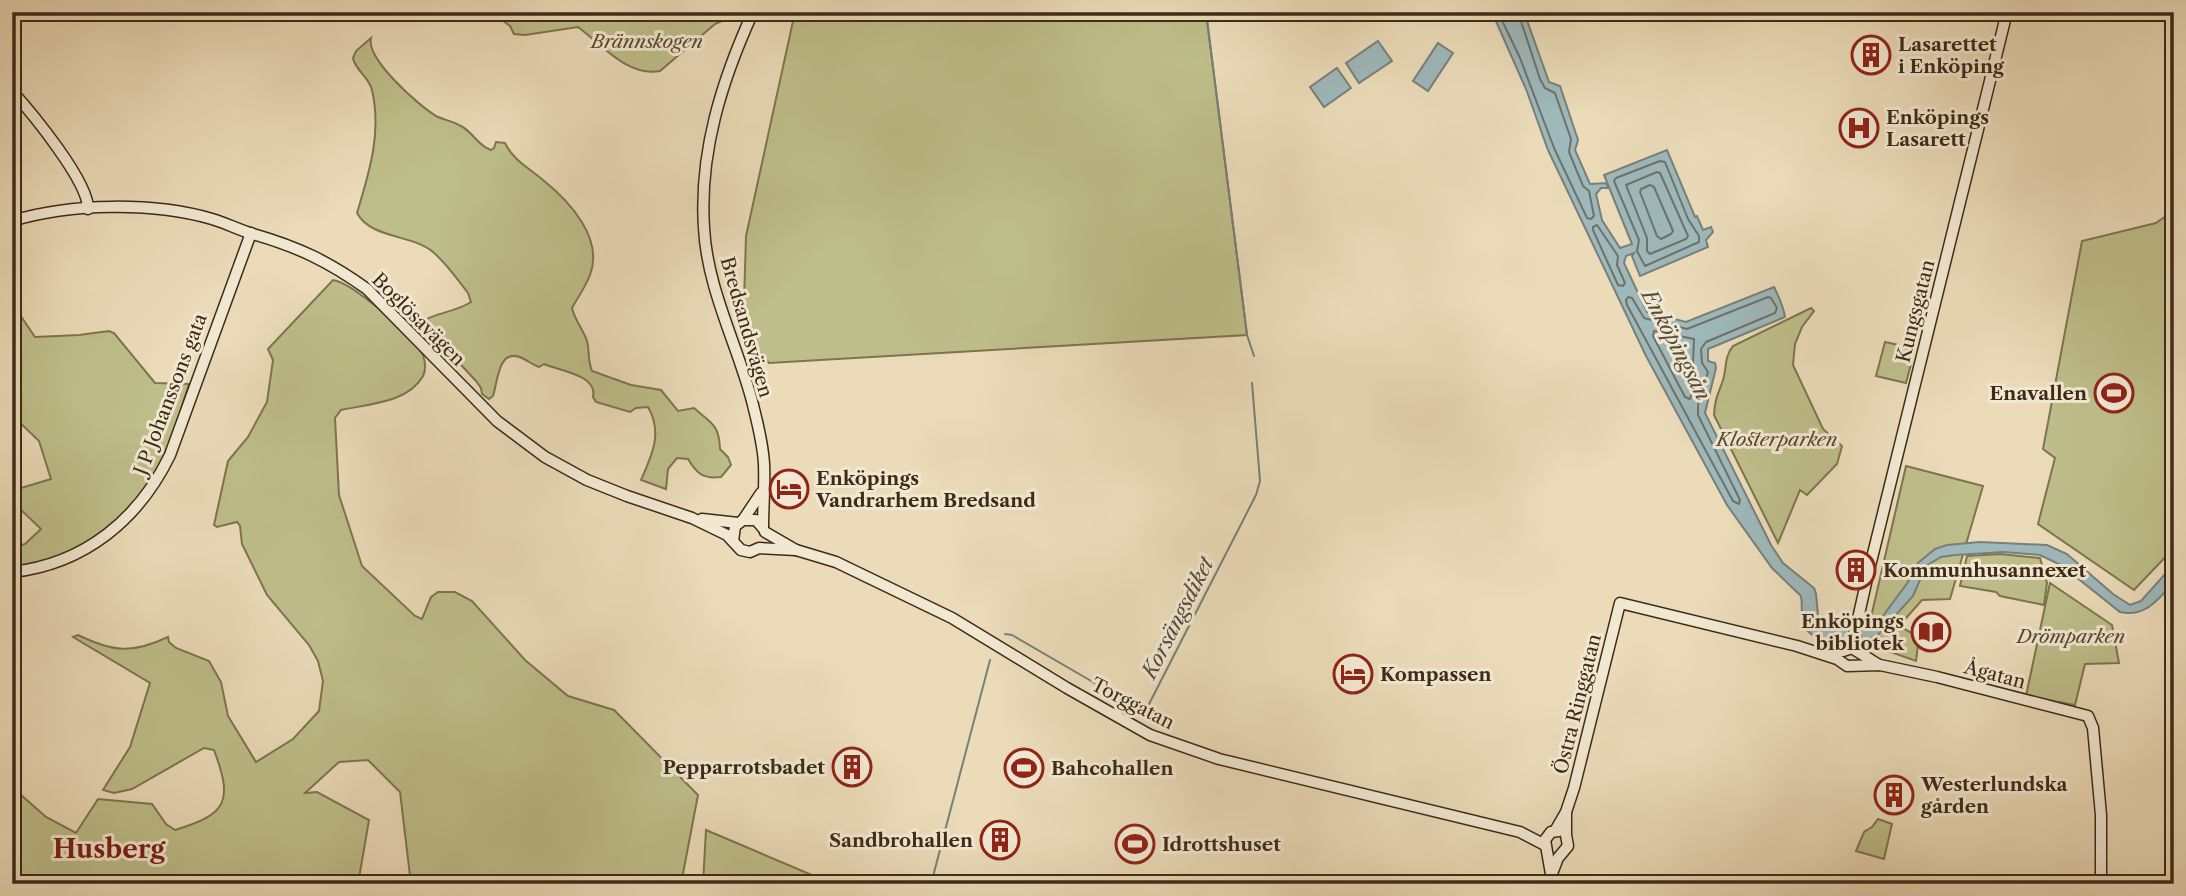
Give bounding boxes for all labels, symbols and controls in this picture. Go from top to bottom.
park label: Brännskogen [589,30,703,53]
place label: Lasarettet i Enköping [1898,33,2005,78]
building icon: Lasarettet i Enköping [1850,34,1892,76]
place label: Enköpings Lasarett [1886,106,1989,151]
hospital icon: Enköpings Lasarett [1838,107,1880,149]
street label: Bredsandsvägen [715,254,778,400]
street label: Kungsgatan [1892,257,1939,365]
street label: Boglösavägen [367,268,470,371]
water label: Enköpingsån [1636,283,1716,405]
street label: J P Johanssons gata [128,310,212,481]
sports icon: Enavallen [2093,372,2135,414]
place label: Enavallen [1990,382,2087,405]
park label: Klosterparken [1714,428,1838,451]
place label: Enköpings Vandrarhem Bredsand [815,467,1036,512]
hotel icon: Enköpings Vandrarhem Bredsand [768,468,810,510]
building icon: Kommunhusannexet [1835,549,1877,591]
water label: Korsängsdiket [1135,552,1220,684]
place label: Kommunhusannexet [1883,559,2086,582]
place label: Enköpings bibliotek [1801,610,1904,655]
library icon: Enköpings bibliotek [1910,611,1952,653]
park label: Drömparken [2015,625,2125,648]
street label: Östra Ringgatan [1549,632,1606,777]
hotel icon: Kompassen [1332,653,1374,695]
street label: Ågatan [1961,655,2028,694]
place label: Kompassen [1380,663,1491,686]
street label: Torggatan [1087,673,1178,734]
building icon: Pepparrotsbadet [831,746,873,788]
sports icon: Bahcohallen [1003,747,1045,789]
place label: Pepparrotsbadet [663,756,825,779]
place label: Bahcohallen [1051,757,1174,780]
place label: Westerlundska gården [1920,773,2068,818]
building icon: Westerlundska gården [1873,774,1915,816]
building icon: Sandbrohallen [979,819,1021,861]
sports icon: Idrottshuset [1114,823,1156,865]
place label: Sandbrohallen [829,829,973,852]
district label: Husberg [53,833,166,865]
place label: Idrottshuset [1162,833,1281,856]

